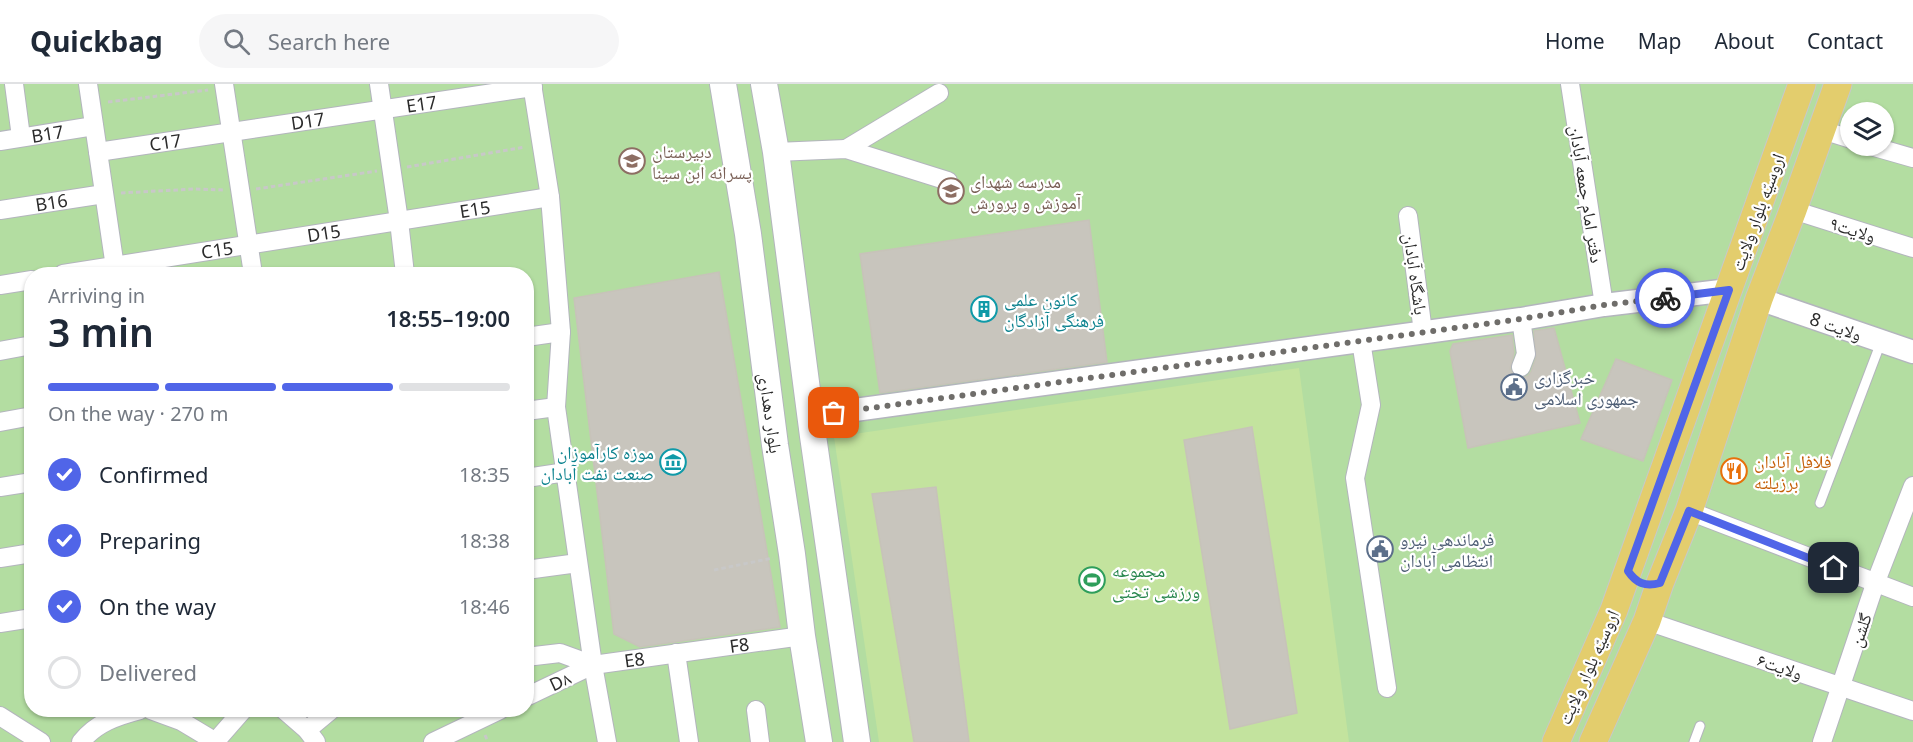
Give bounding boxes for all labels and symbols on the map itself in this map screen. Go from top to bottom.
street label: E17 [404,90,438,118]
street label: D17 [289,106,326,135]
street label: B17 [30,119,65,148]
street label: دفتر امام جمعه آبادان [1563,123,1610,265]
street label: C17 [148,128,183,156]
place label: دبیرستان پسرانه ابن سینا [652,139,752,184]
school or university icon: دبیرستان پسرانه ابن سینا [617,146,647,176]
street label: اروسیّه بلوار ولایت [1725,150,1789,274]
place label: مدرسه شهدای آموزش و پرورش [970,169,1081,214]
school or university icon: مدرسه شهدای آموزش و پرورش [936,176,966,206]
street label: B16 [34,188,69,216]
street label: E15 [458,195,492,223]
street label: ولایت۹ [1827,210,1879,248]
street label: D15 [305,218,342,247]
street label: باشگاه آبادان [1398,232,1434,316]
street label: C15 [199,235,235,264]
courier [1635,268,1695,328]
place label: کانون علمی فرهنگی آزادگان [1004,287,1104,332]
building icon: کانون علمی فرهنگی آزادگان [969,294,999,324]
street label: ولایت 8 [1807,306,1865,346]
place label: خبرگزاری جمهوری اسلامی [1534,365,1639,410]
street label: بلوار دهداری [753,371,789,455]
public building icon: خبرگزاری جمهوری اسلامی [1499,372,1529,402]
pin [808,387,859,438]
place label: موزه کارآموزان صنعت نفت آبادان [540,440,654,485]
museum icon: موزه کارآموزان صنعت نفت آبادان [658,447,688,477]
place label: فلافل آبادان برزیلته [1754,449,1832,494]
restaurant icon: فلافل آبادان برزیلته [1719,456,1749,486]
place label: فرماندهی نیرو انتظامی آبادان [1400,527,1494,572]
public building icon: فرماندهی نیرو انتظامی آبادان [1365,534,1395,564]
pin [1808,542,1859,593]
place label: مجموعه ورزشی تختی [1112,558,1200,603]
sports icon: مجموعه ورزشی تختی [1077,565,1107,595]
street label: اروسیّه بلوار ولایت [1552,606,1624,728]
street label: گلشن [1843,609,1877,650]
street label: F8 [728,631,751,658]
street label: E8 [623,646,646,673]
street label: ولایت۶ [1754,647,1806,685]
street label: D۸ [545,666,575,696]

